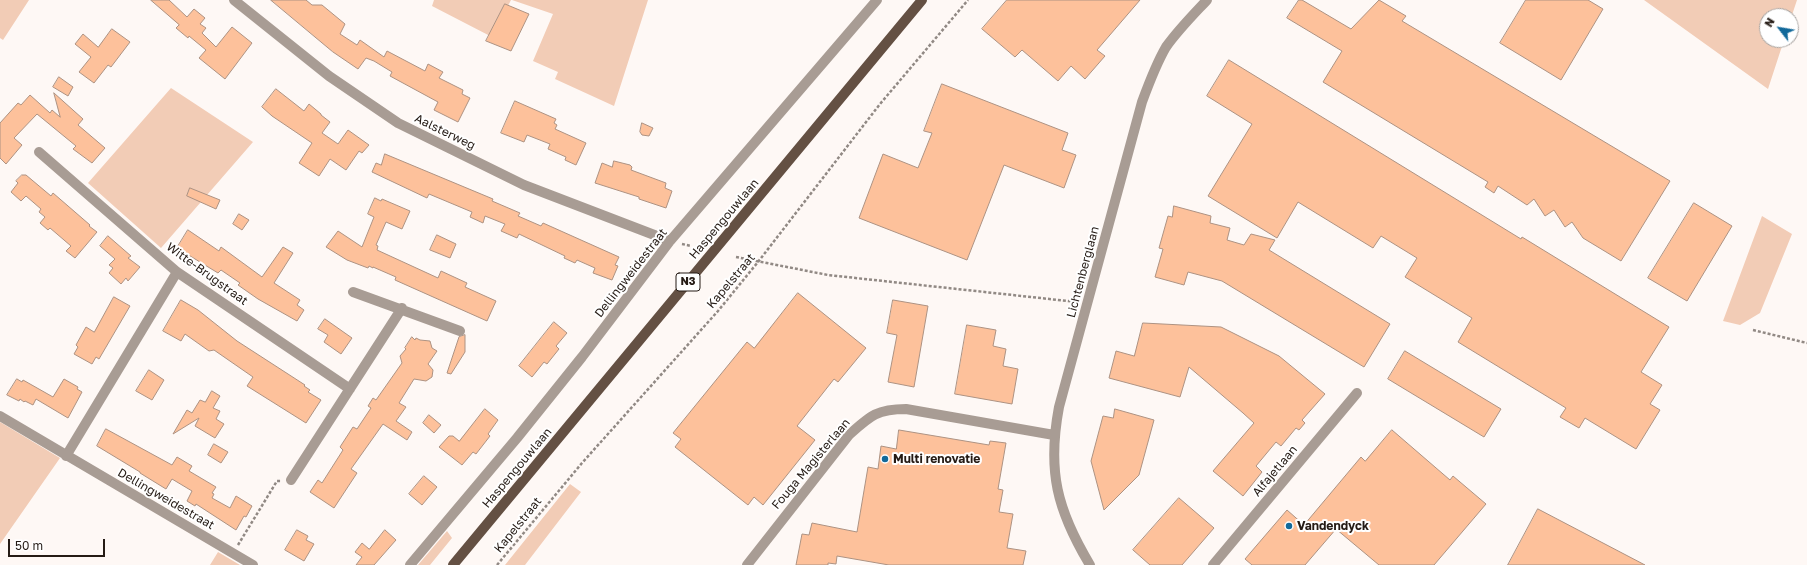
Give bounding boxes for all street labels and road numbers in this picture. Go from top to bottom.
street label: Aalsterweg [412,111,478,153]
street label: Haspengouwlaan [686,176,762,262]
street label: Lichtenberglaan [1064,225,1102,319]
street label: Dellingweidestraat [592,226,670,320]
street label: Witte-Brugstraat [164,240,250,308]
street label: Kapelstraat [704,251,758,311]
road number: N3 [676,273,700,291]
street label: Fouga Magisterlaan [769,416,853,512]
street label: Haspengouwlaan [479,425,555,511]
street label: Alfajetlaan [1250,443,1300,499]
street label: Dellingweidestraat [115,465,217,533]
street label: Kapelstraat [491,494,545,556]

